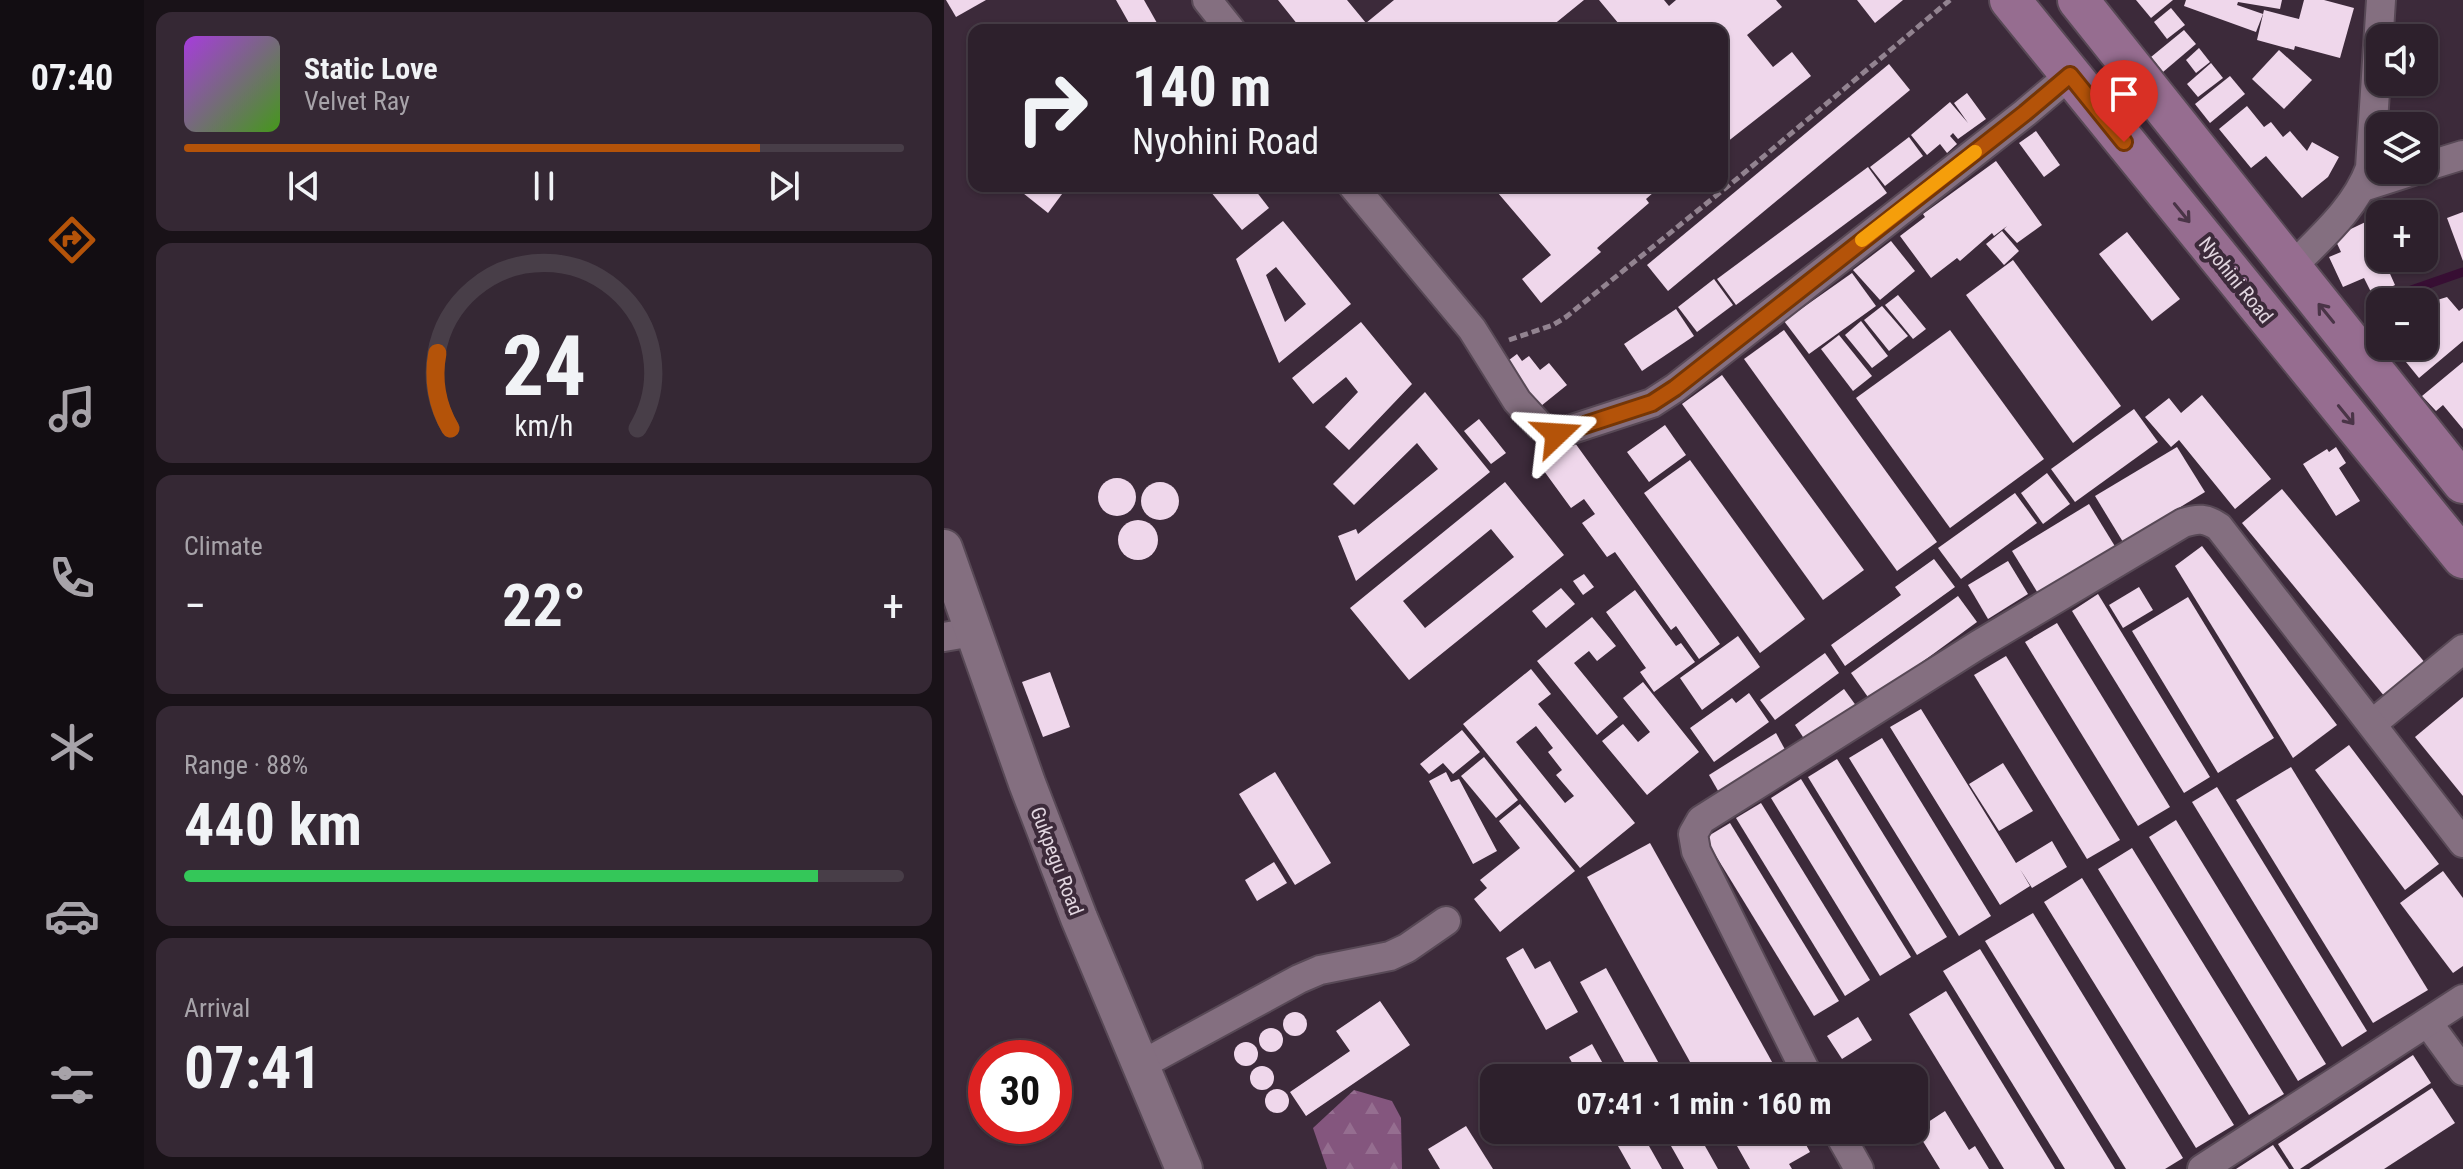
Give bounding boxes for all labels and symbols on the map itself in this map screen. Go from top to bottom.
pin [2090,60,2158,142]
one-way arrow [2173,202,2191,223]
street label: Nyohini Road [2194,232,2278,328]
one-way arrow [2317,303,2335,324]
position arrow [1515,392,1599,476]
one-way arrow [2337,404,2354,425]
street label: Gukpegu Road [1025,803,1089,919]
speed limit sign: 30 [968,1040,1072,1144]

